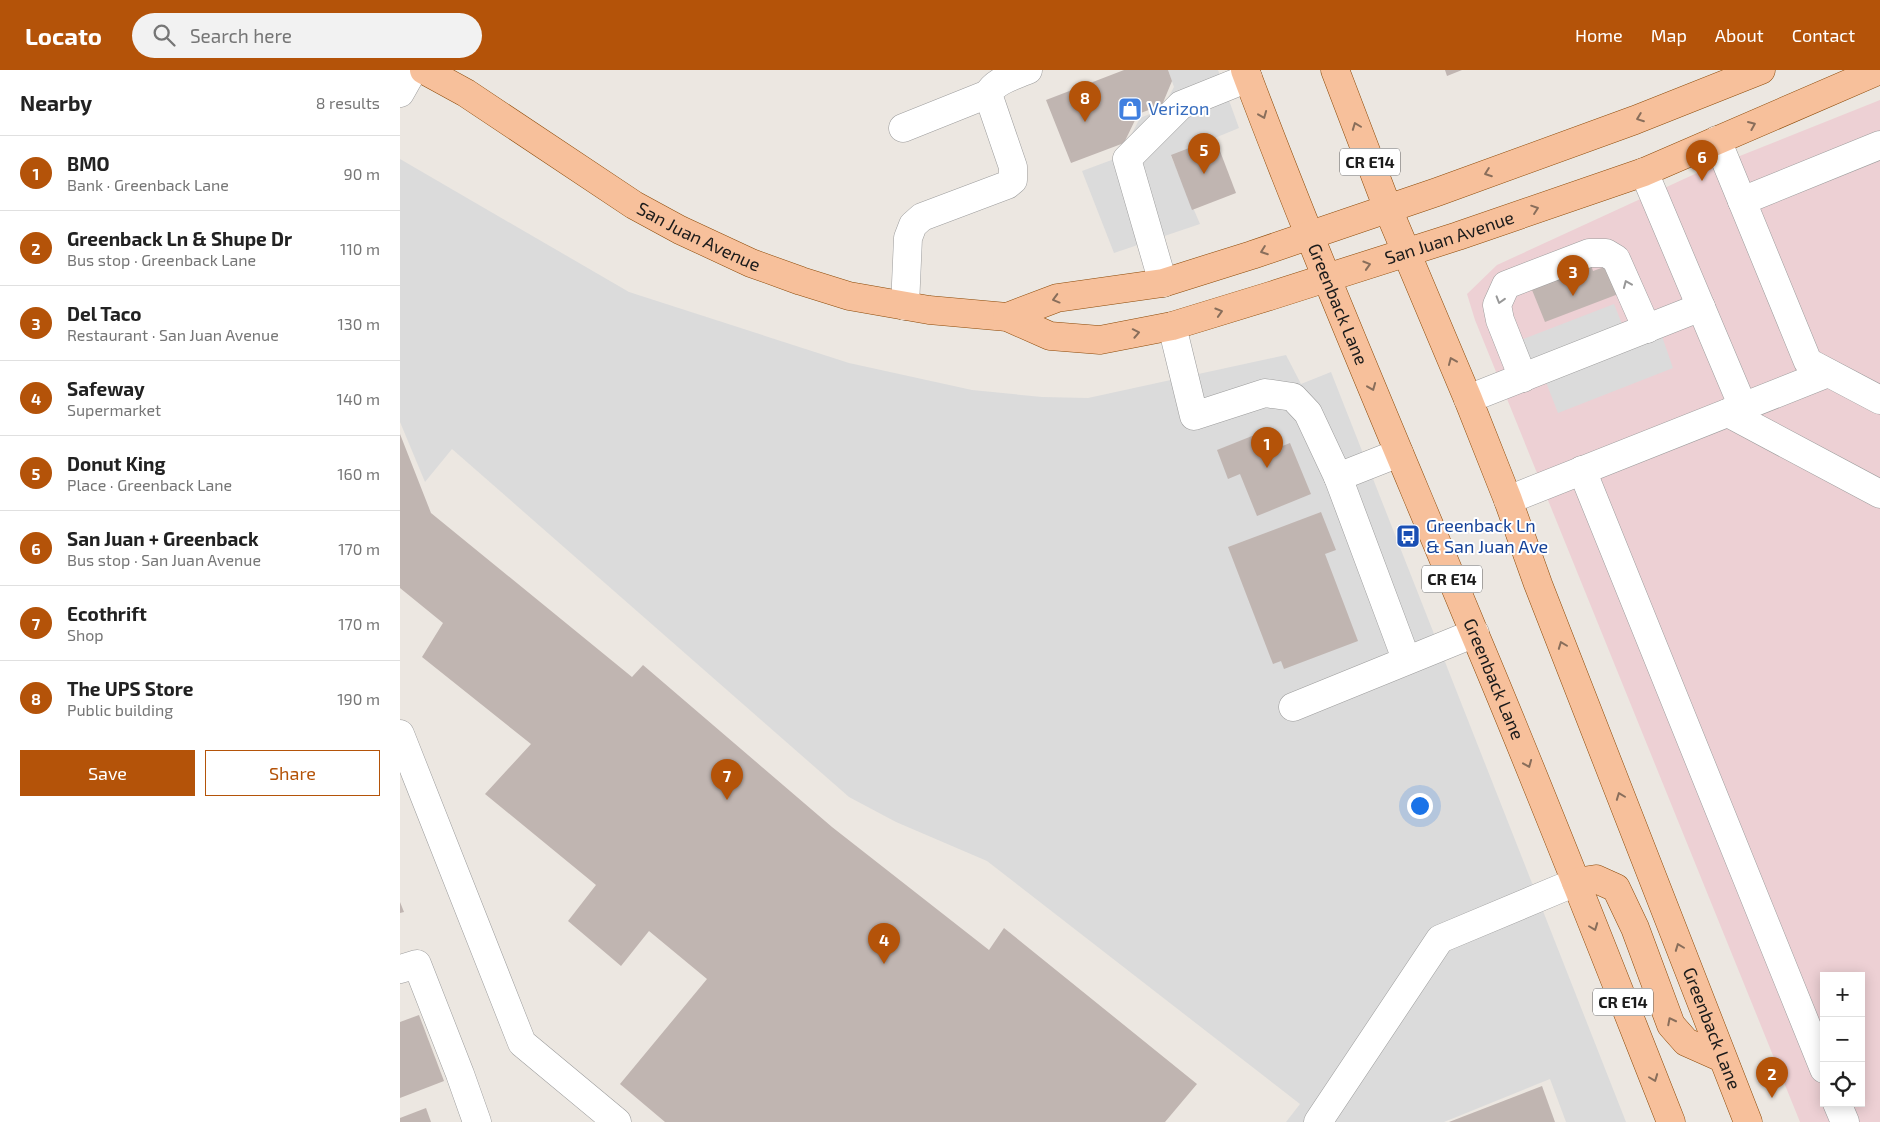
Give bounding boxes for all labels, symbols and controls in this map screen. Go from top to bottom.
search box [132,13,482,58]
text: Locato [25,21,102,50]
icon: search [150,21,178,49]
text: Search here [190,24,292,47]
text: Home [1575,24,1623,46]
text: Map [1651,24,1687,46]
text: About [1715,24,1764,46]
text: Contact [1792,24,1855,46]
pin: 8 [1069,81,1101,122]
text: Nearby [20,90,92,115]
text: 8 results [316,93,380,112]
shop icon: Verizon [1117,96,1143,122]
place label: Verizon [1148,97,1209,119]
one-way arrow [1257,111,1267,119]
one-way arrow [1637,112,1645,122]
one-way arrow [1747,121,1756,132]
one-way arrow [1352,122,1363,131]
pin: 5 [1188,133,1220,174]
pin: 6 [1686,140,1718,181]
road number: CR E14 [1340,148,1400,175]
text: BMO [67,152,110,175]
text: 1 [33,164,39,183]
text: 90 m [344,164,380,183]
one-way arrow [1484,168,1493,178]
text: Bank · Greenback Lane [67,175,229,194]
street label: San Juan Avenue [633,197,764,275]
one-way arrow [1530,205,1539,215]
street label: San Juan Avenue [1382,206,1517,269]
text: Greenback Ln & Shupe Dr [67,227,292,250]
text: 2 [31,239,41,258]
text: 110 m [340,239,380,258]
street label: Greenback Lane [1304,240,1373,368]
one-way arrow [1261,245,1269,255]
text: Bus stop · Greenback Lane [67,250,256,269]
pin: 3 [1557,255,1589,296]
one-way arrow [1362,260,1370,270]
one-way arrow [1623,280,1634,289]
one-way arrow [1051,293,1060,304]
one-way arrow [1495,295,1505,304]
text: Del Taco [67,302,142,325]
one-way arrow [1214,308,1222,318]
text: 3 [31,314,41,333]
text: 130 m [338,314,380,333]
text: Restaurant · San Juan Avenue [67,325,279,344]
one-way arrow [1132,329,1141,339]
one-way arrow [1448,357,1458,366]
text: Safeway [67,377,145,400]
one-way arrow [1366,382,1377,391]
text: 4 [31,389,41,408]
text: 140 m [337,389,380,408]
text: Supermarket [67,400,161,419]
pin: 1 [1251,427,1283,468]
text: Donut King [67,452,166,475]
text: 5 [32,464,40,483]
text: 160 m [337,464,380,483]
text: Place · Greenback Lane [67,475,232,494]
place label: Greenback Ln & San Juan Ave [1426,514,1548,557]
bus stop icon: Greenback Ln & San Juan Ave [1395,523,1421,549]
text: San Juan + Greenback [67,527,259,550]
text: 6 [31,539,41,558]
text: 170 m [338,539,380,558]
text: Bus stop · San Juan Avenue [67,550,261,569]
road number: CR E14 [1422,566,1482,592]
text: Ecothrift [67,602,147,625]
text: 7 [32,614,40,633]
text: 170 m [338,614,380,633]
street label: Greenback Lane [1459,615,1529,743]
text: Shop [67,625,104,644]
one-way arrow [1557,641,1567,649]
text: The UPS Store [67,677,193,700]
text: 8 [31,689,41,708]
text: 190 m [337,689,380,708]
text: Public building [67,700,173,719]
button: Save [20,750,195,796]
button: Share [205,750,380,796]
pin: 7 [711,759,743,800]
one-way arrow [1522,759,1532,767]
one-way arrow [1616,792,1627,801]
your location [1407,793,1433,819]
one-way arrow [1588,922,1598,931]
pin: 4 [868,923,900,964]
one-way arrow [1675,944,1685,952]
street label: Greenback Lane [1679,964,1746,1092]
map controls [1820,972,1865,1107]
button: + [1820,972,1865,1017]
road number: CR E14 [1593,989,1653,1016]
one-way arrow [1667,1017,1677,1026]
button: − [1820,1017,1865,1062]
pin: 2 [1756,1057,1788,1098]
button: locate [1820,1062,1865,1107]
one-way arrow [1647,1073,1658,1082]

